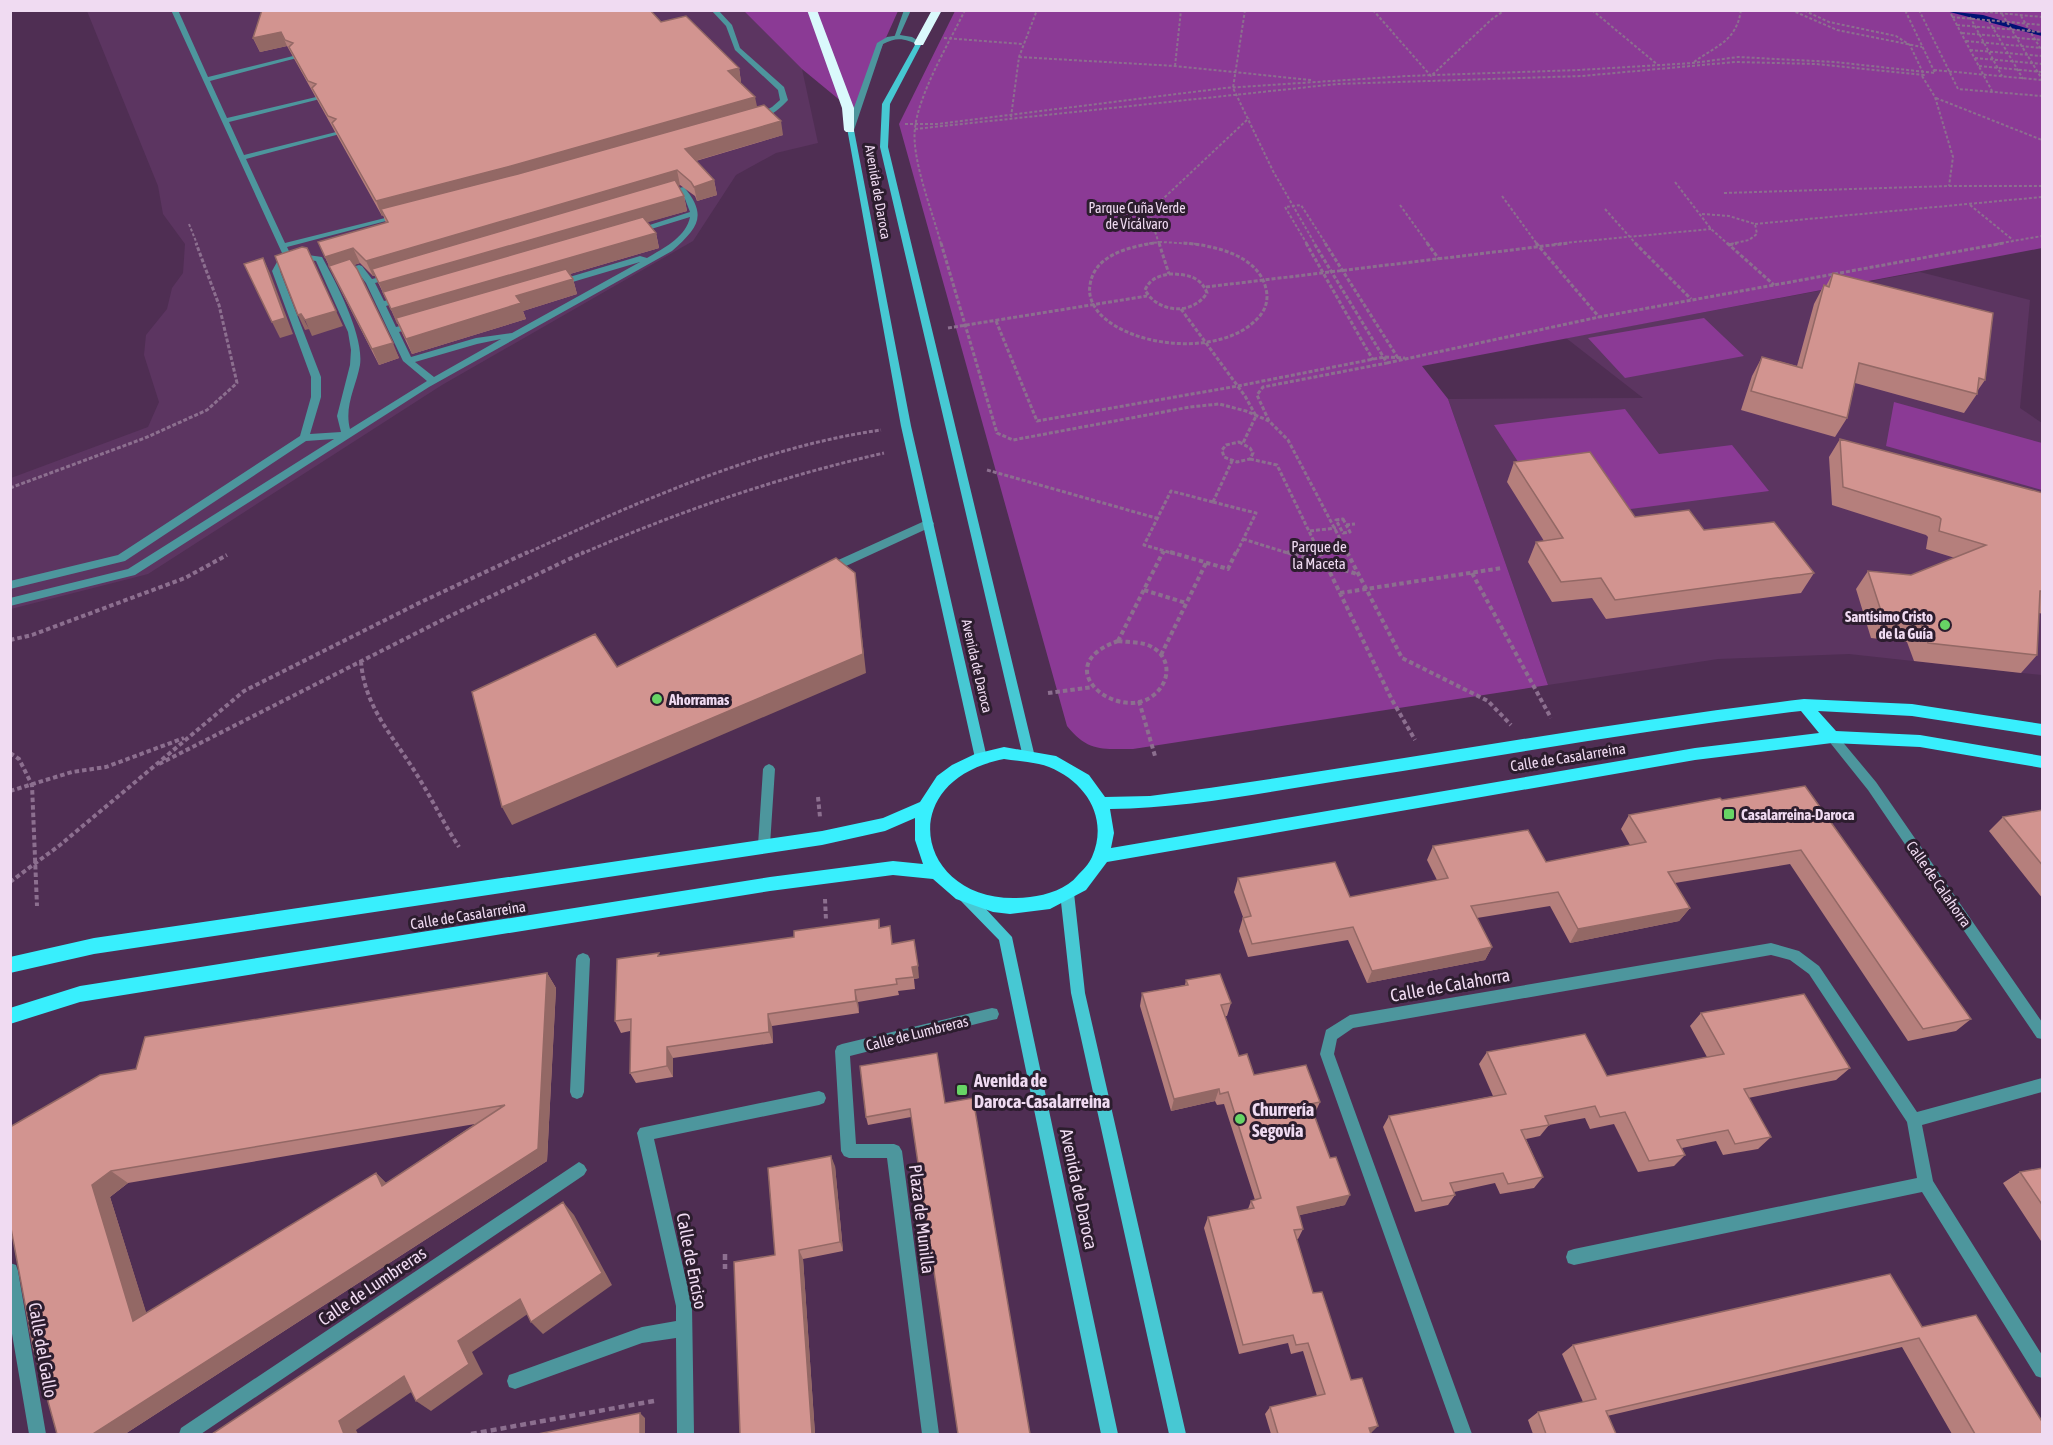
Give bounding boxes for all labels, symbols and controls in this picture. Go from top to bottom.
street label: Avenida de Daroca [862,144,894,240]
park label: Parque Cuña Verde de Vicálvaro [1088,200,1186,232]
park label: Parque de la Maceta [1291,538,1347,572]
place label: Santísimo Cristo de la Guía [1845,608,1933,642]
street label: Avenida de Daroca [958,618,996,714]
marker: Santísimo Cristo de la Guía [1938,618,1952,632]
place label: Ahorramas [668,691,730,708]
marker: Ahorramas [650,692,664,706]
street label: Calle de Casalarreina [1509,739,1627,775]
place label: Casalarreina-Daroca [1741,806,1854,823]
marker: Casalarreina-Daroca [1722,807,1736,821]
street label: Calle de Calahorra [1903,838,1975,930]
street label: Calle de Casalarreina [409,897,527,933]
street label: Calle de Calahorra [1389,964,1511,1006]
street label: Calle de Lumbreras [864,1012,970,1054]
place label: Avenida de Daroca-Casalarreina [973,1070,1110,1112]
marker: Avenida de Daroca-Casalarreina [955,1083,969,1097]
place label: Churrería Segovia [1252,1099,1314,1141]
marker: Churrería Segovia [1233,1112,1247,1126]
street label: Avenida de Daroca [1056,1127,1102,1251]
street label: Plaza de Munilla [905,1163,939,1275]
street label: Calle de Enciso [672,1211,712,1311]
street label: Calle de Lumbreras [314,1242,430,1330]
street label: Calle del Gallo [24,1301,62,1399]

